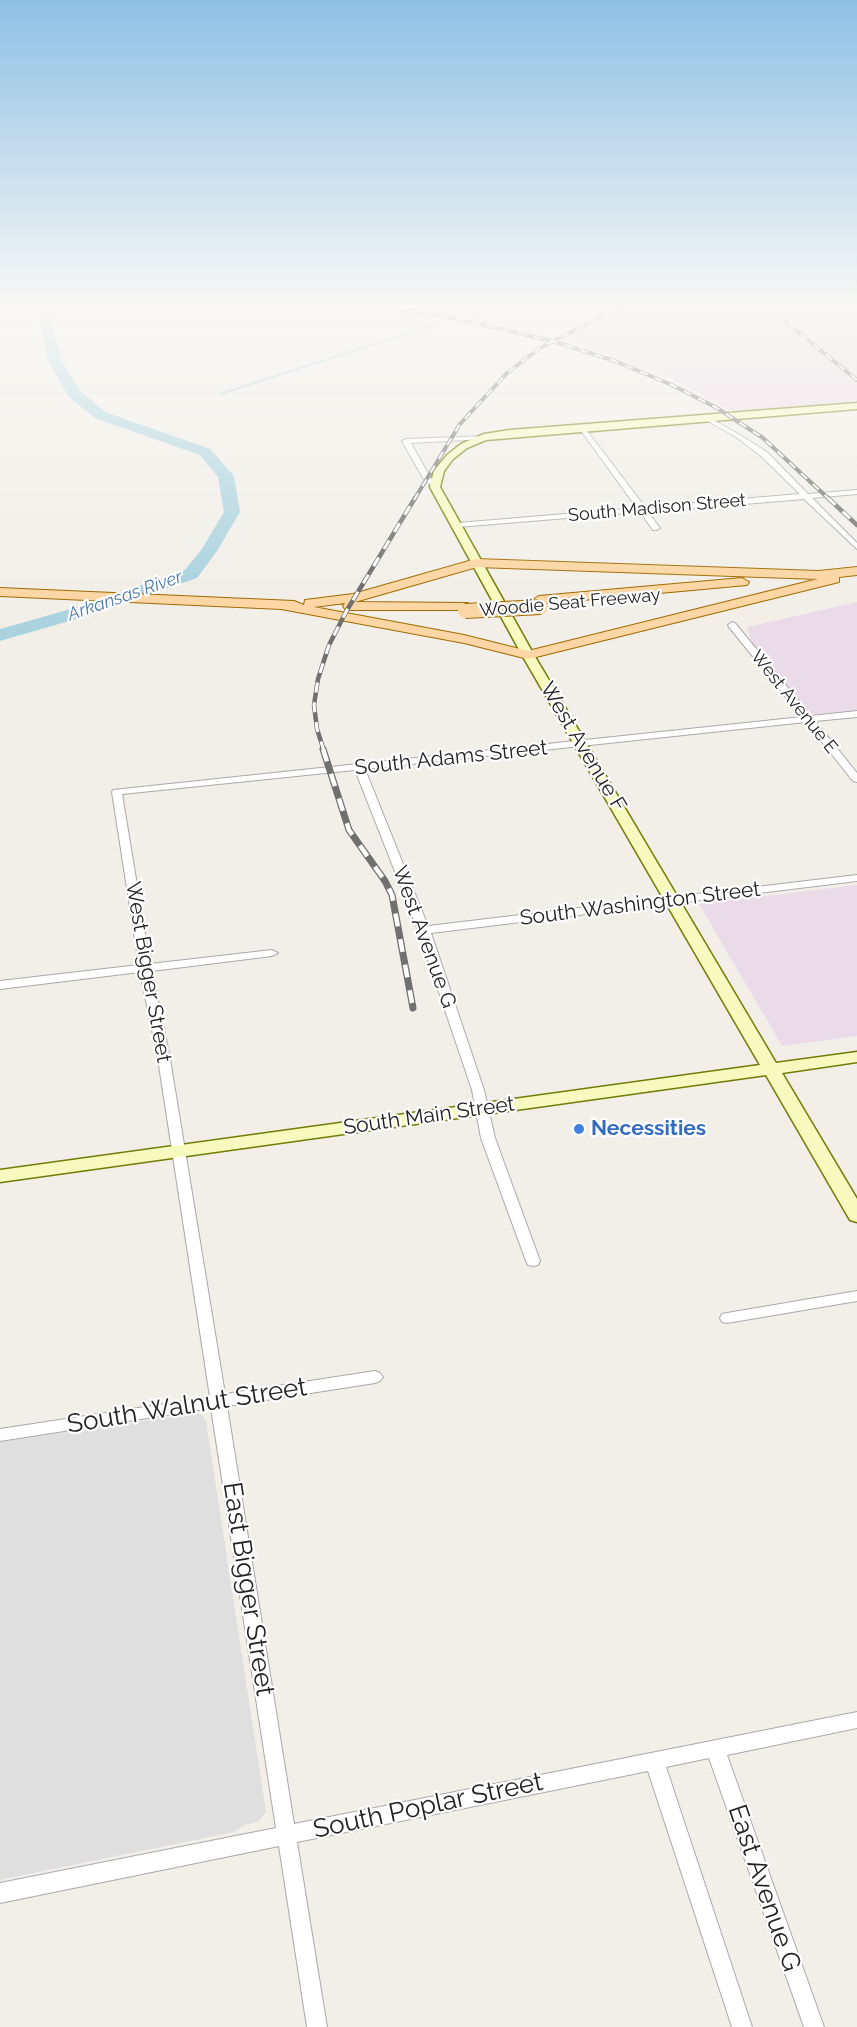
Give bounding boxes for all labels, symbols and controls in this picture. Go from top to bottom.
street label: South Madison Street [567,489,747,527]
water label: Arkansas River [65,566,185,626]
street label: Woodie Seat Freeway [479,584,661,622]
street label: West Avenue E [746,646,842,758]
street label: West Avenue F [534,678,632,816]
street label: South Adams Street [353,735,549,781]
street label: West Avenue G [387,862,461,1012]
street label: South Washington Street [518,877,762,931]
street label: West Bigger Street [120,880,176,1064]
street label: South Main Street [342,1092,516,1140]
place label: Necessities [591,1116,706,1142]
marker: Necessities [572,1122,586,1136]
street label: South Walnut Street [65,1372,309,1440]
street label: East Bigger Street [216,1480,280,1698]
street label: South Poplar Street [310,1766,546,1846]
street label: East Avenue G [721,1801,807,1975]

